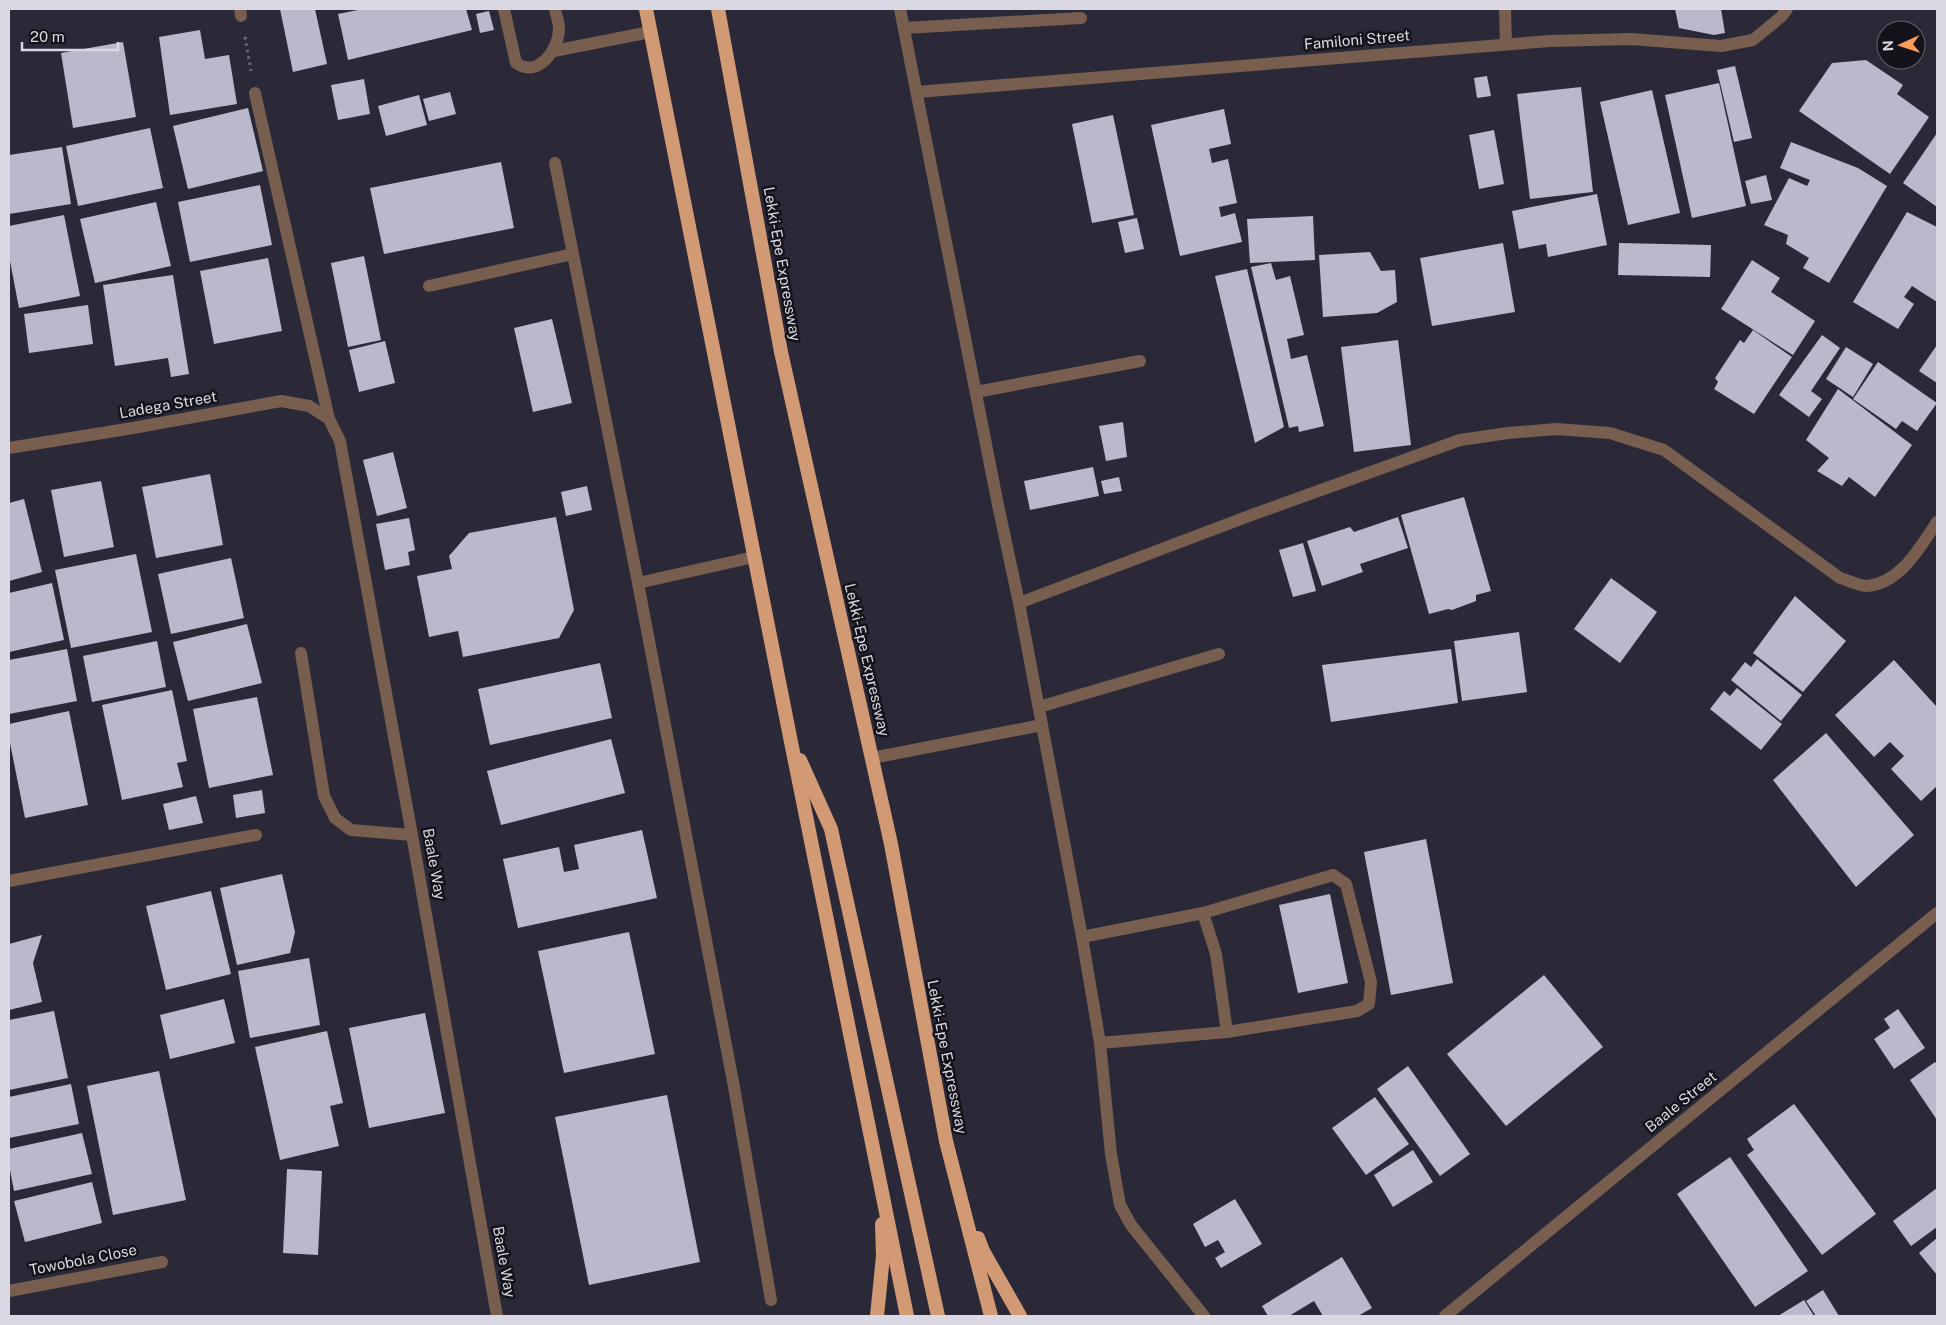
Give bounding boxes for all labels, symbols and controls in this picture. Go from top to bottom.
scale bar [22,20,119,52]
north arrow [1876,20,1926,70]
street label: Familoni Street [1303,26,1411,53]
text: 20 m [30,28,65,45]
text: N [1880,40,1896,52]
street label: Lekki-Epe Expressway [761,185,804,343]
street label: Ladega Street [118,388,218,421]
street label: Lekki-Epe Expressway [842,582,893,738]
street label: Baale Way [420,827,449,901]
street label: Lekki-Epe Expressway [924,978,971,1135]
street label: Baale Street [1642,1068,1720,1135]
street label: Baale Way [490,1225,519,1299]
street label: Towobola Close [28,1241,138,1278]

